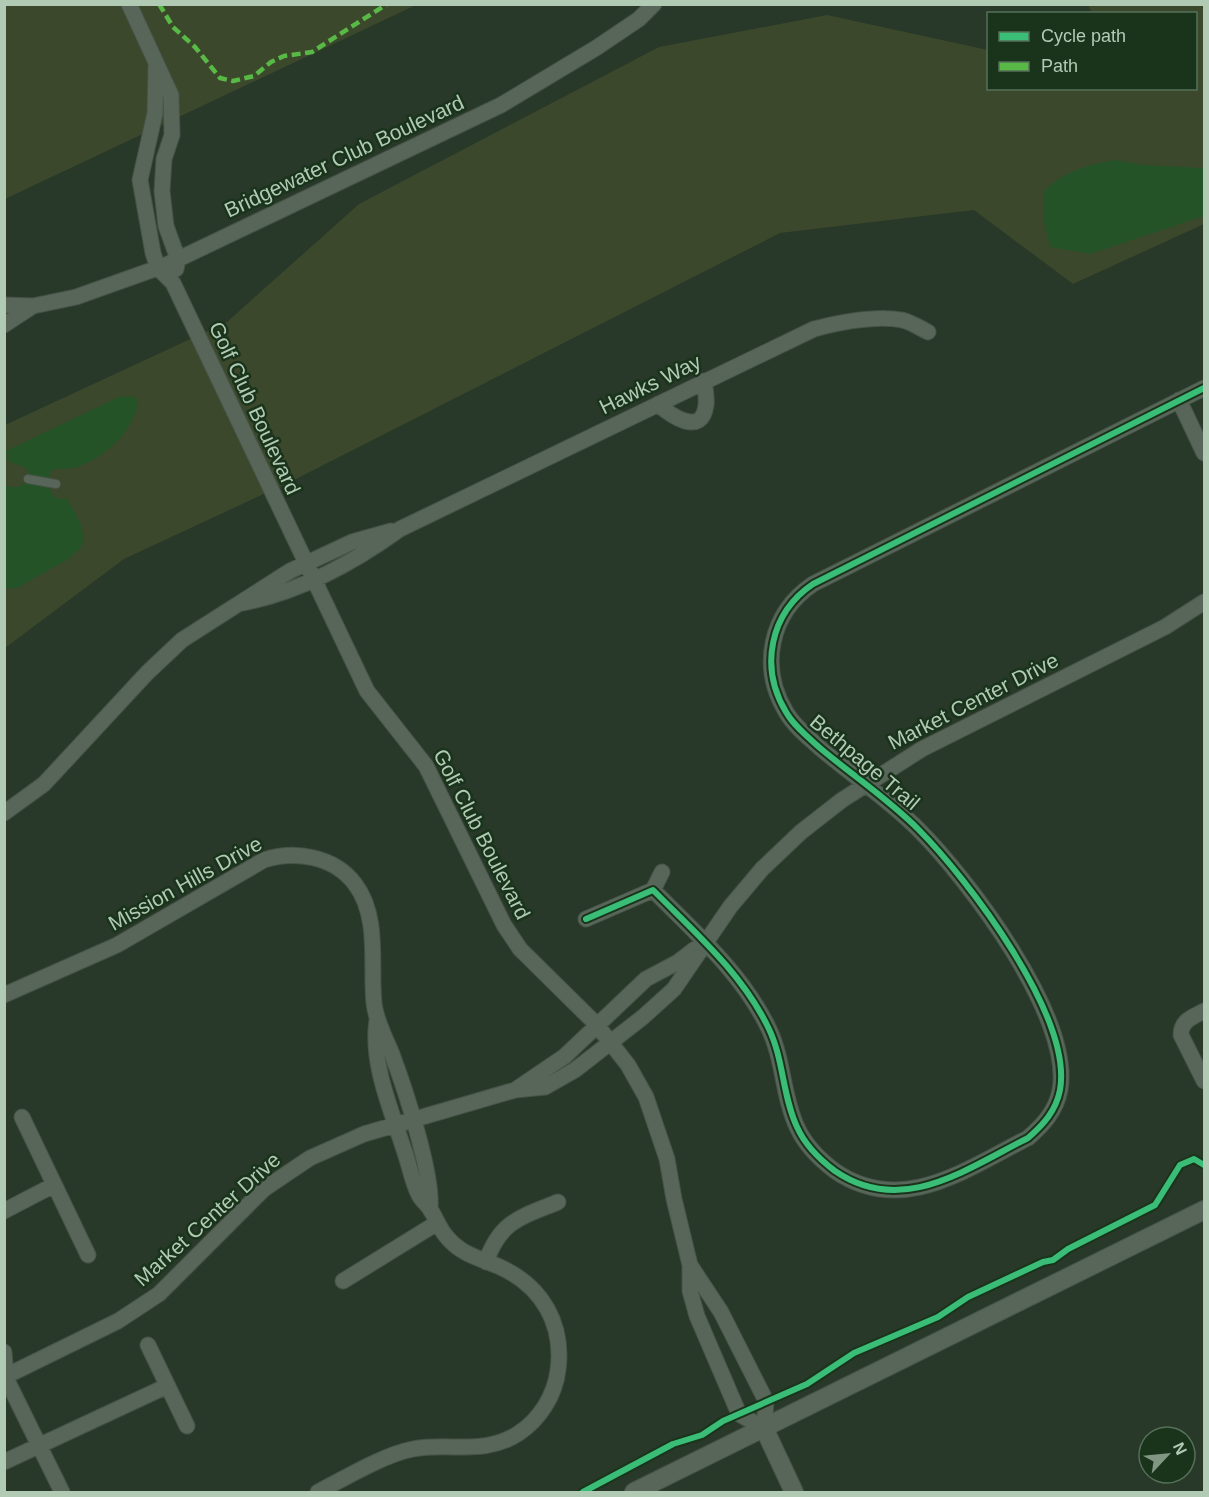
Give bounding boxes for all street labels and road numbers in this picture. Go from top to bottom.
street label: Bridgewater Club Boulevard [221,90,467,222]
street label: Golf Club Boulevard [205,318,305,498]
street label: Hawks Way [595,349,705,418]
street label: Market Center Drive [884,648,1062,754]
street label: Bethpage Trail [806,710,924,814]
street label: Golf Club Boulevard [429,745,535,923]
street label: Mission Hills Drive [104,831,266,935]
street label: Market Center Drive [129,1148,285,1290]

